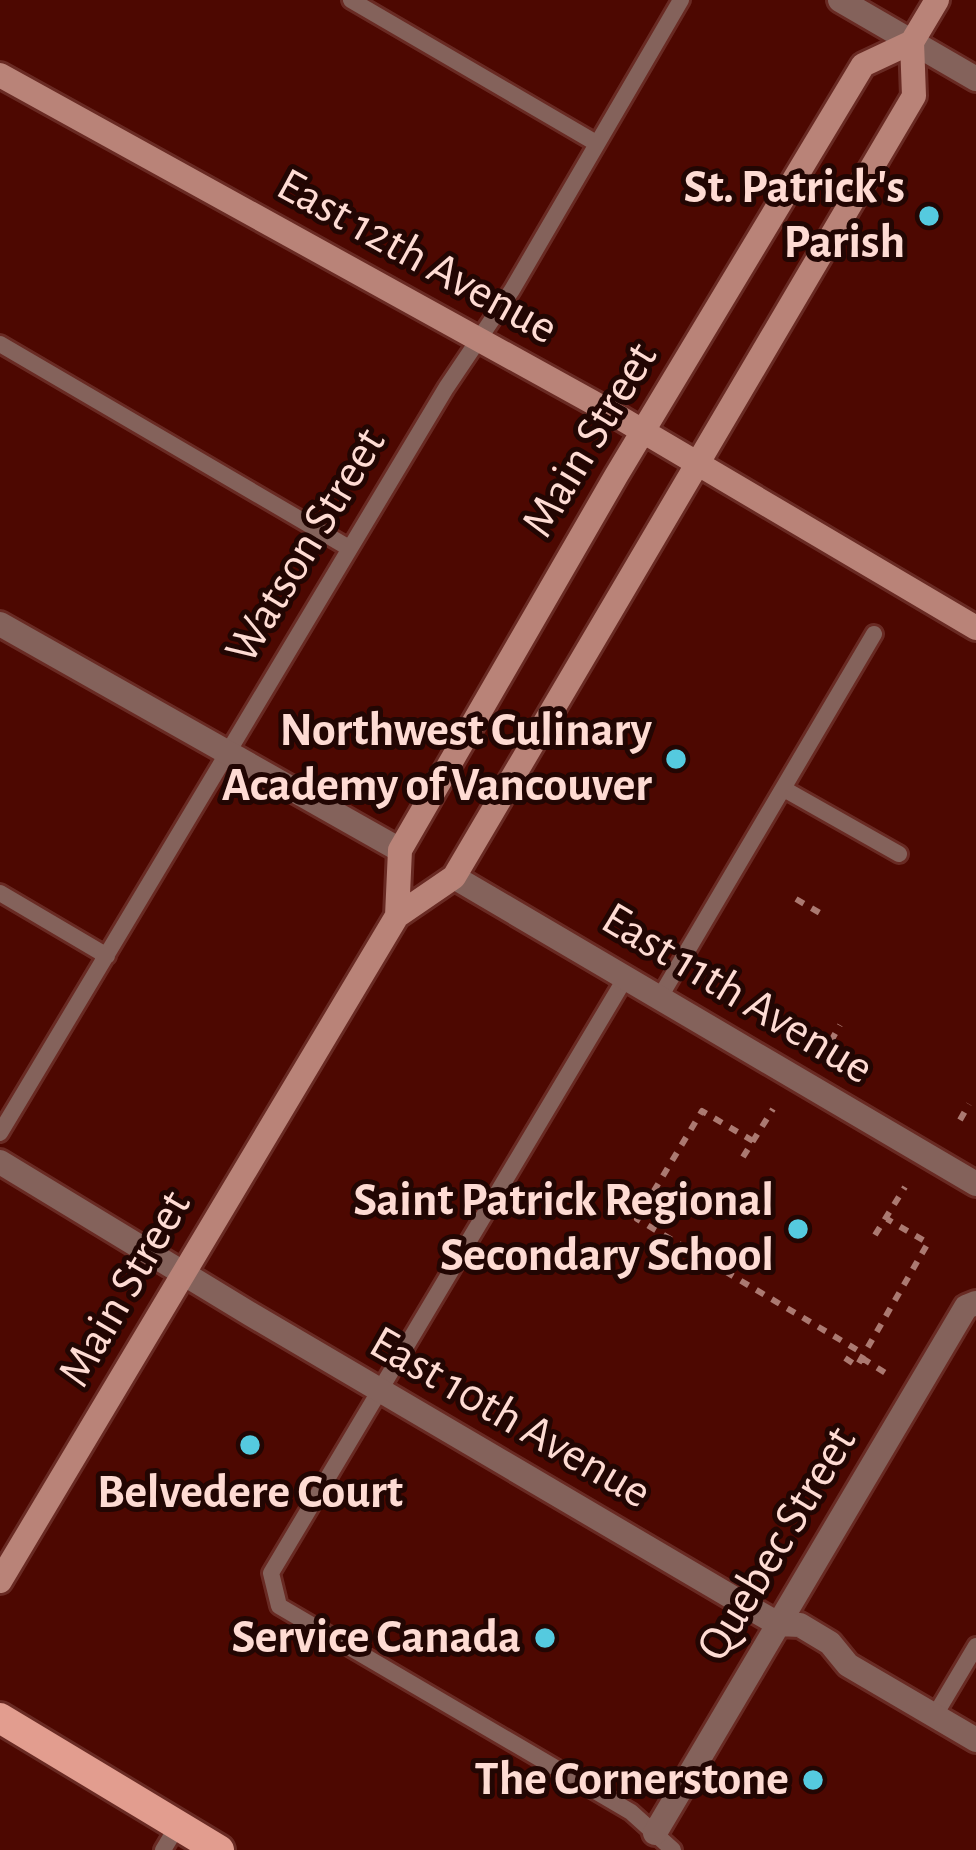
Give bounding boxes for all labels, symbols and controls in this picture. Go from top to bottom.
street label: East 12th Avenue [269,160,565,354]
place label: St. Patrick's Parish [684,164,905,267]
marker: St. Patrick's Parish [916,203,942,229]
street label: Main Street [514,335,666,545]
street label: Watson Street [217,420,395,672]
place label: Northwest Culinary Academy of Vancouver [222,707,653,810]
marker: Northwest Culinary Academy of Vancouver [663,746,689,772]
street label: East 11th Avenue [593,895,881,1093]
place label: Saint Patrick Regional Secondary School [353,1177,774,1280]
street label: Main Street [50,1183,200,1395]
marker: Saint Patrick Regional Secondary School [785,1216,811,1242]
street label: East 10th Avenue [361,1318,659,1518]
street label: Quebec Street [689,1419,865,1669]
marker: Belvedere Court [237,1432,263,1458]
place label: Belvedere Court [97,1469,403,1517]
place label: Service Canada [232,1614,521,1662]
marker: Service Canada [532,1625,558,1651]
place label: The Cornerstone [474,1756,789,1804]
marker: The Cornerstone [800,1767,826,1793]

